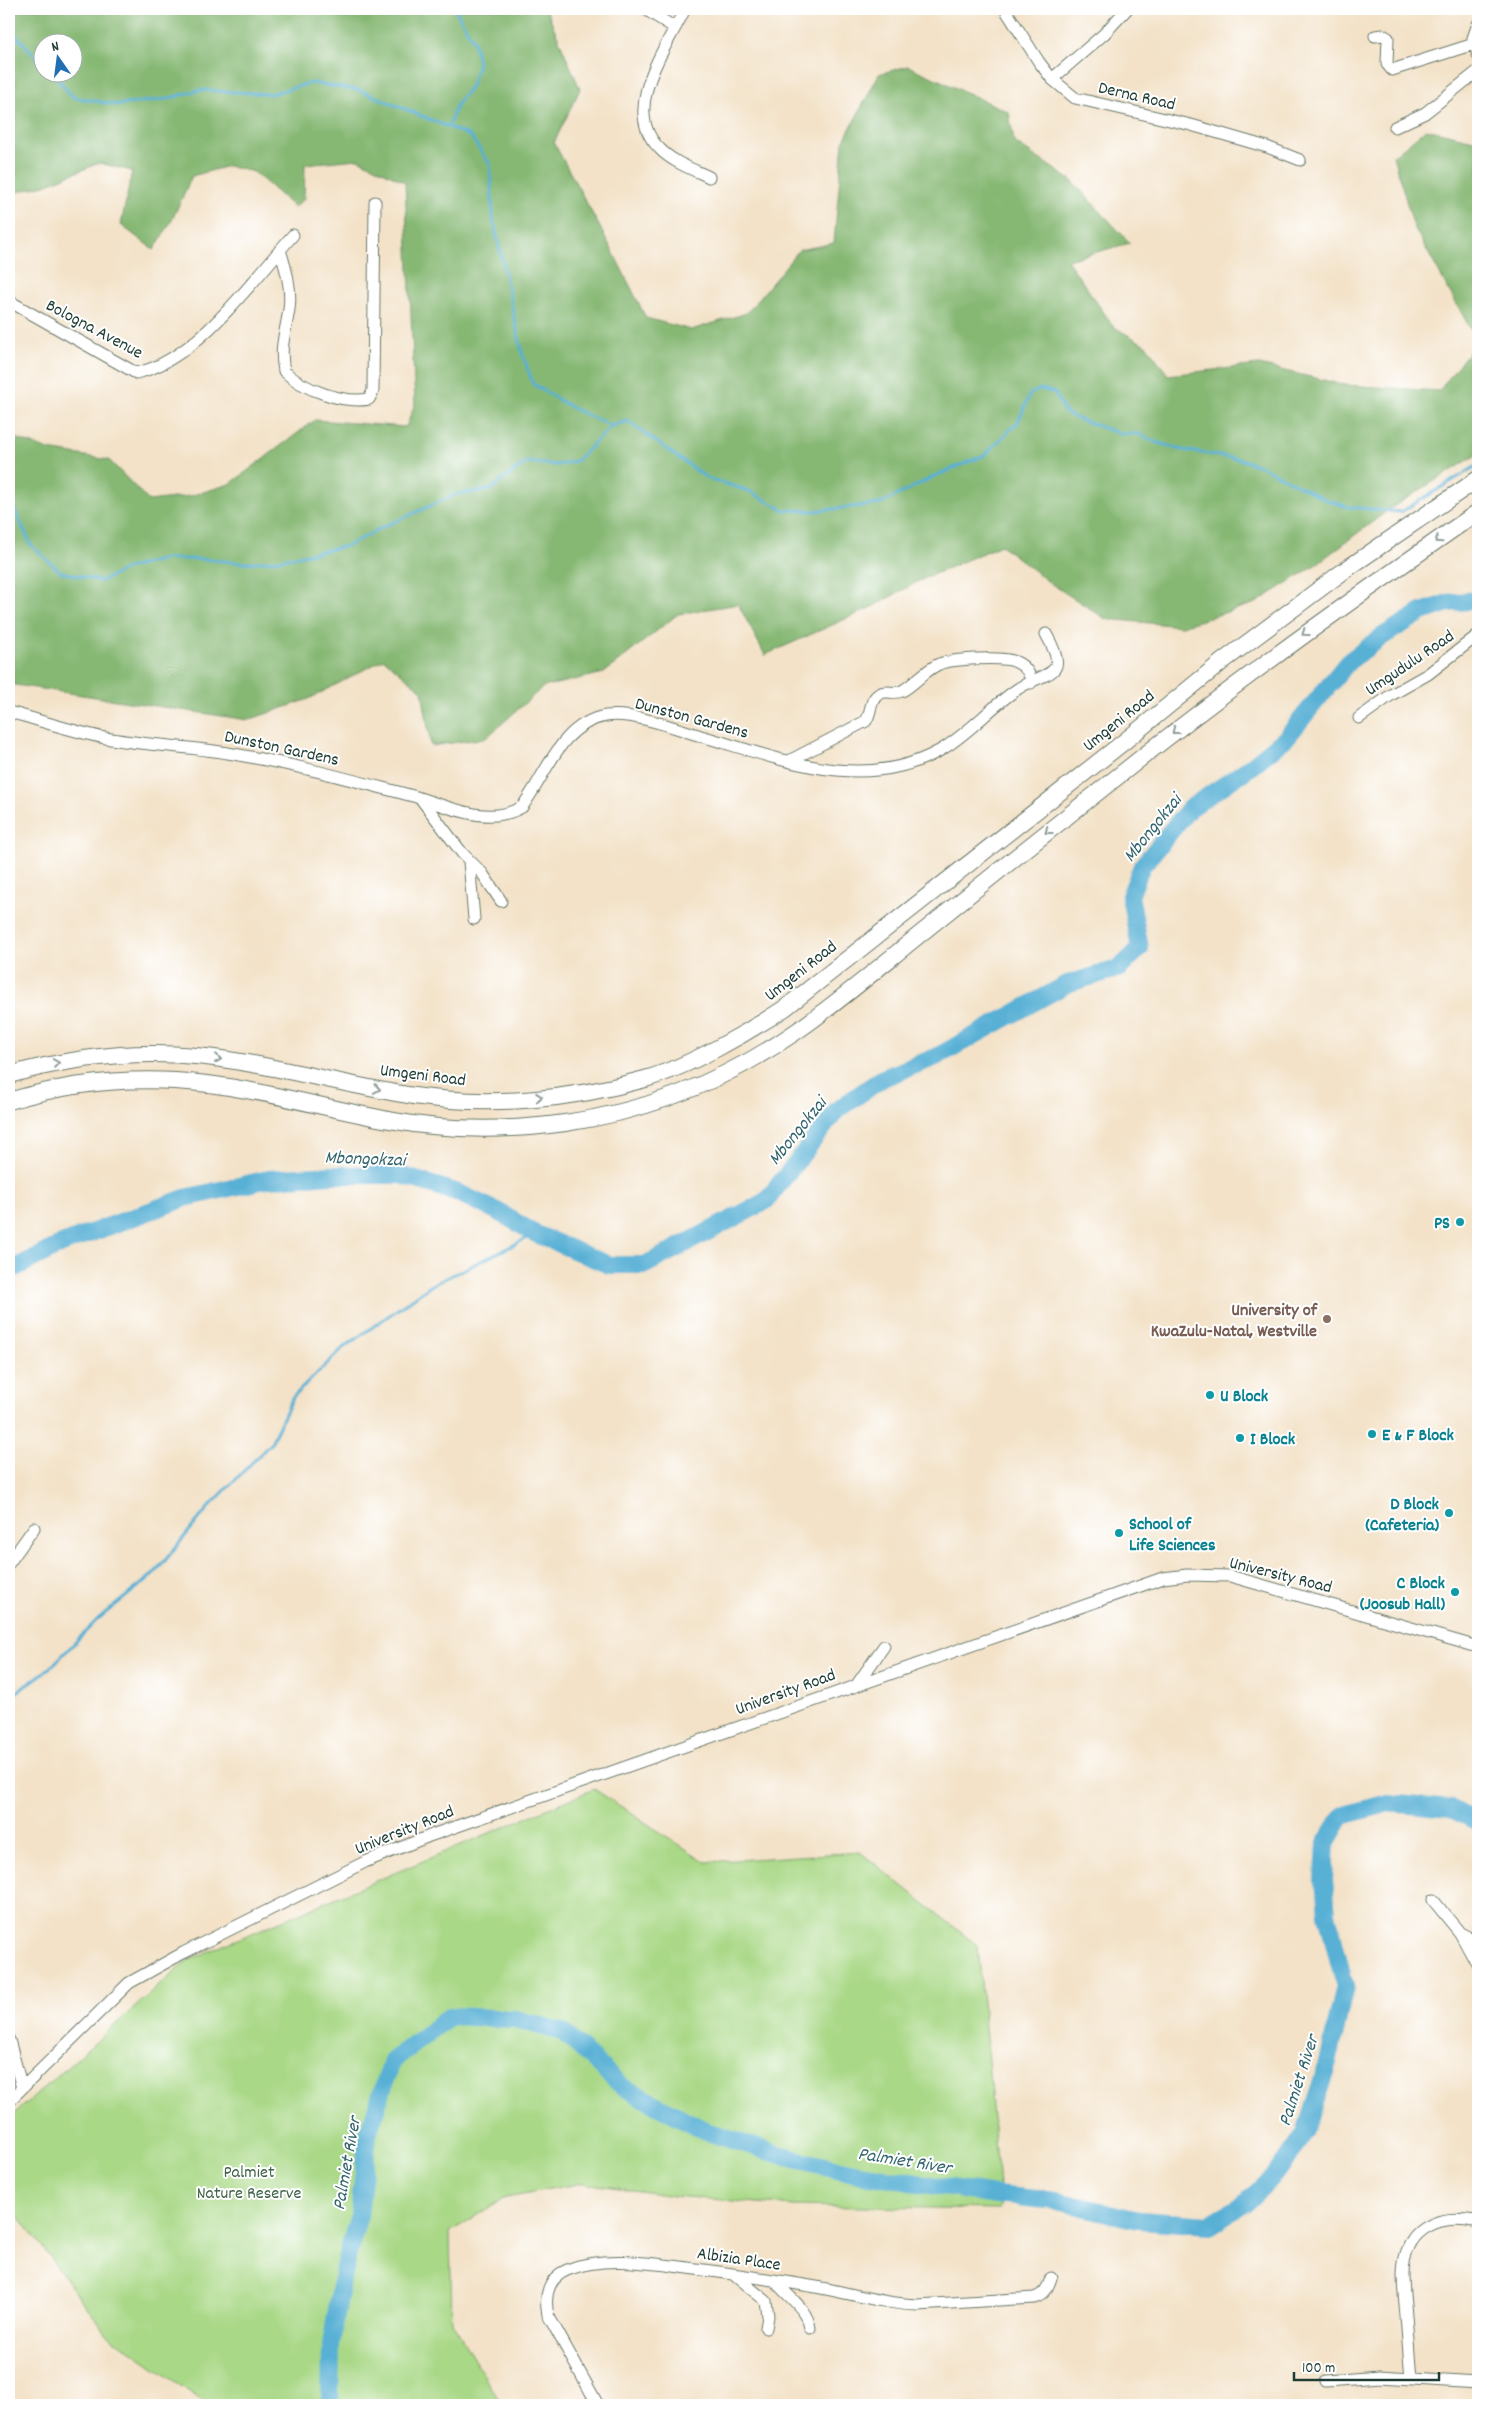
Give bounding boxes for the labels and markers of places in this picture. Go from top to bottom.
place label: PS [1434,1212,1450,1237]
marker: PS [1454,1216,1466,1228]
place label: University of KwaZulu-Natal, Westville [1151,1299,1319,1345]
marker: University of KwaZulu-Natal, Westville [1321,1313,1333,1325]
place label: U Block [1220,1385,1269,1410]
marker: U Block [1204,1389,1216,1401]
place label: E & F Block [1382,1424,1455,1449]
place label: I Block [1250,1428,1296,1453]
marker: E & F Block [1366,1428,1378,1440]
marker: I Block [1234,1432,1246,1444]
place label: D Block (Cafeteria) [1365,1493,1440,1539]
marker: D Block (Cafeteria) [1443,1507,1455,1519]
place label: School of Life Sciences [1129,1513,1216,1559]
marker: School of Life Sciences [1113,1527,1125,1539]
place label: C Block (Joosub Hall) [1360,1572,1446,1618]
marker: C Block (Joosub Hall) [1449,1586,1461,1598]

